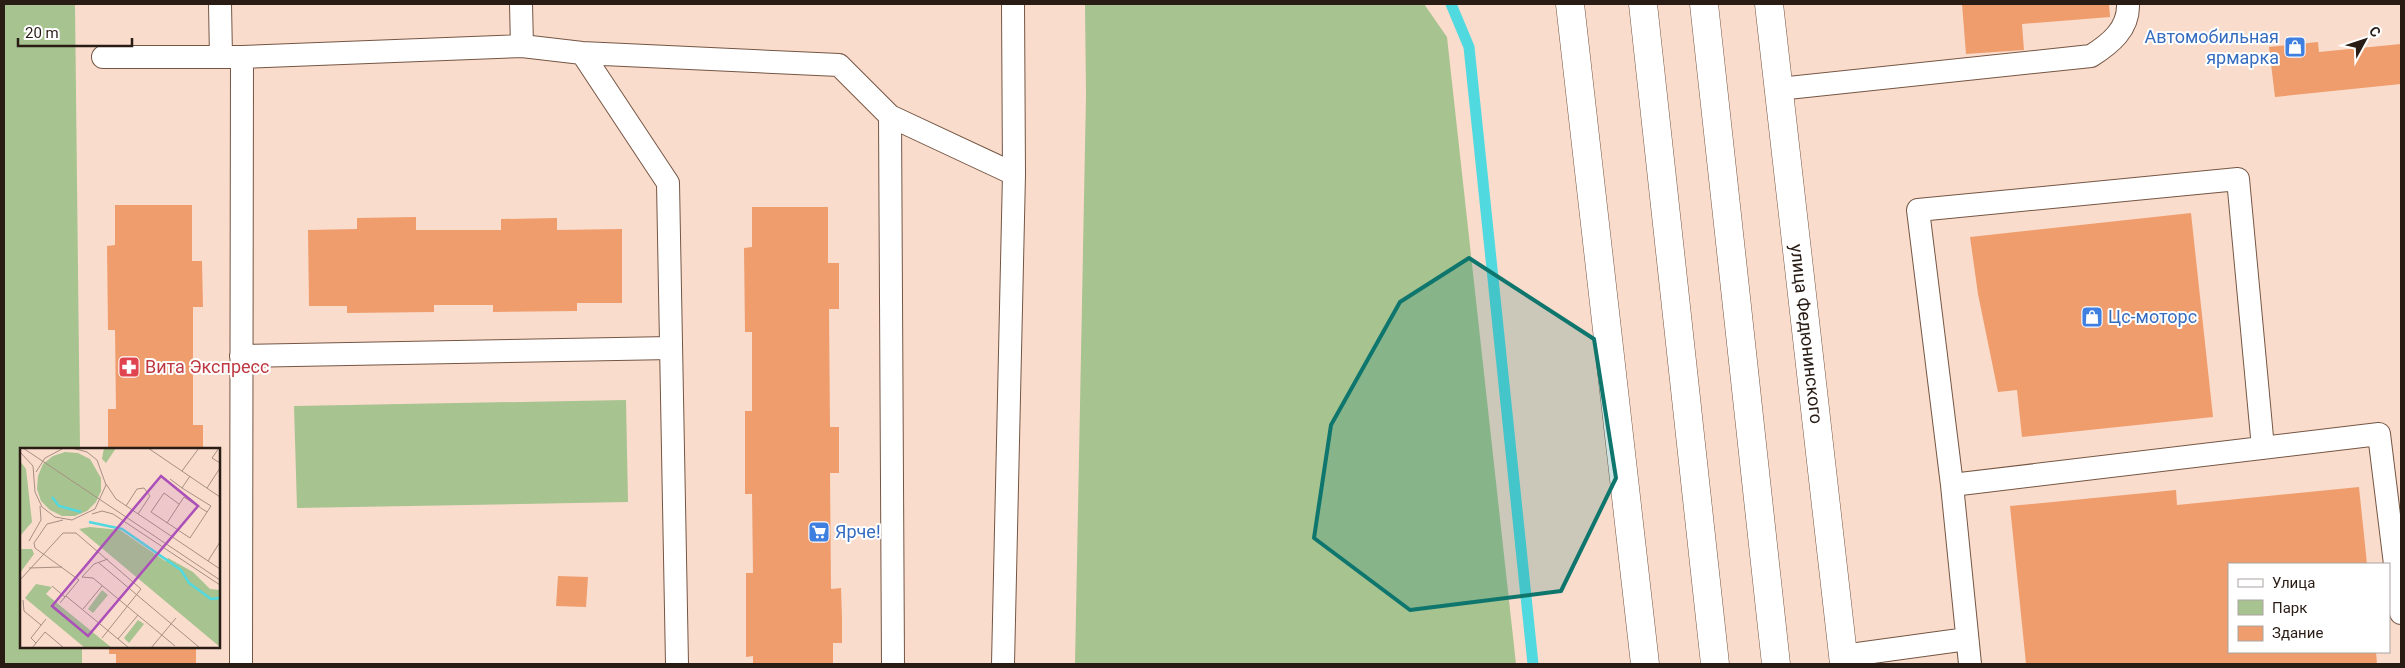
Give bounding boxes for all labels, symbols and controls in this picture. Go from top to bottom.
scale bar [18,15,131,47]
north arrow [2340,15,2390,65]
text: С [2366,23,2384,40]
text: 20 m [25,24,59,42]
place label: Автомобильная ярмарка [2144,26,2279,68]
shop icon: Автомобильная ярмарка [2283,35,2307,59]
street label: улица Федюнинского [1786,243,1828,425]
shop icon: Цс-моторс [2080,305,2104,329]
place label: Цс-моторс [2108,306,2197,327]
pharmacy icon: Вита Экспресс [117,355,141,379]
place label: Вита Экспресс [145,356,269,377]
inset map [20,448,220,648]
supermarket icon: Ярче! [807,520,831,544]
place label: Ярче! [835,521,881,542]
legend [2228,563,2390,653]
text: Улица [2272,574,2315,592]
text: Парк [2272,599,2307,617]
text: Здание [2272,624,2323,642]

